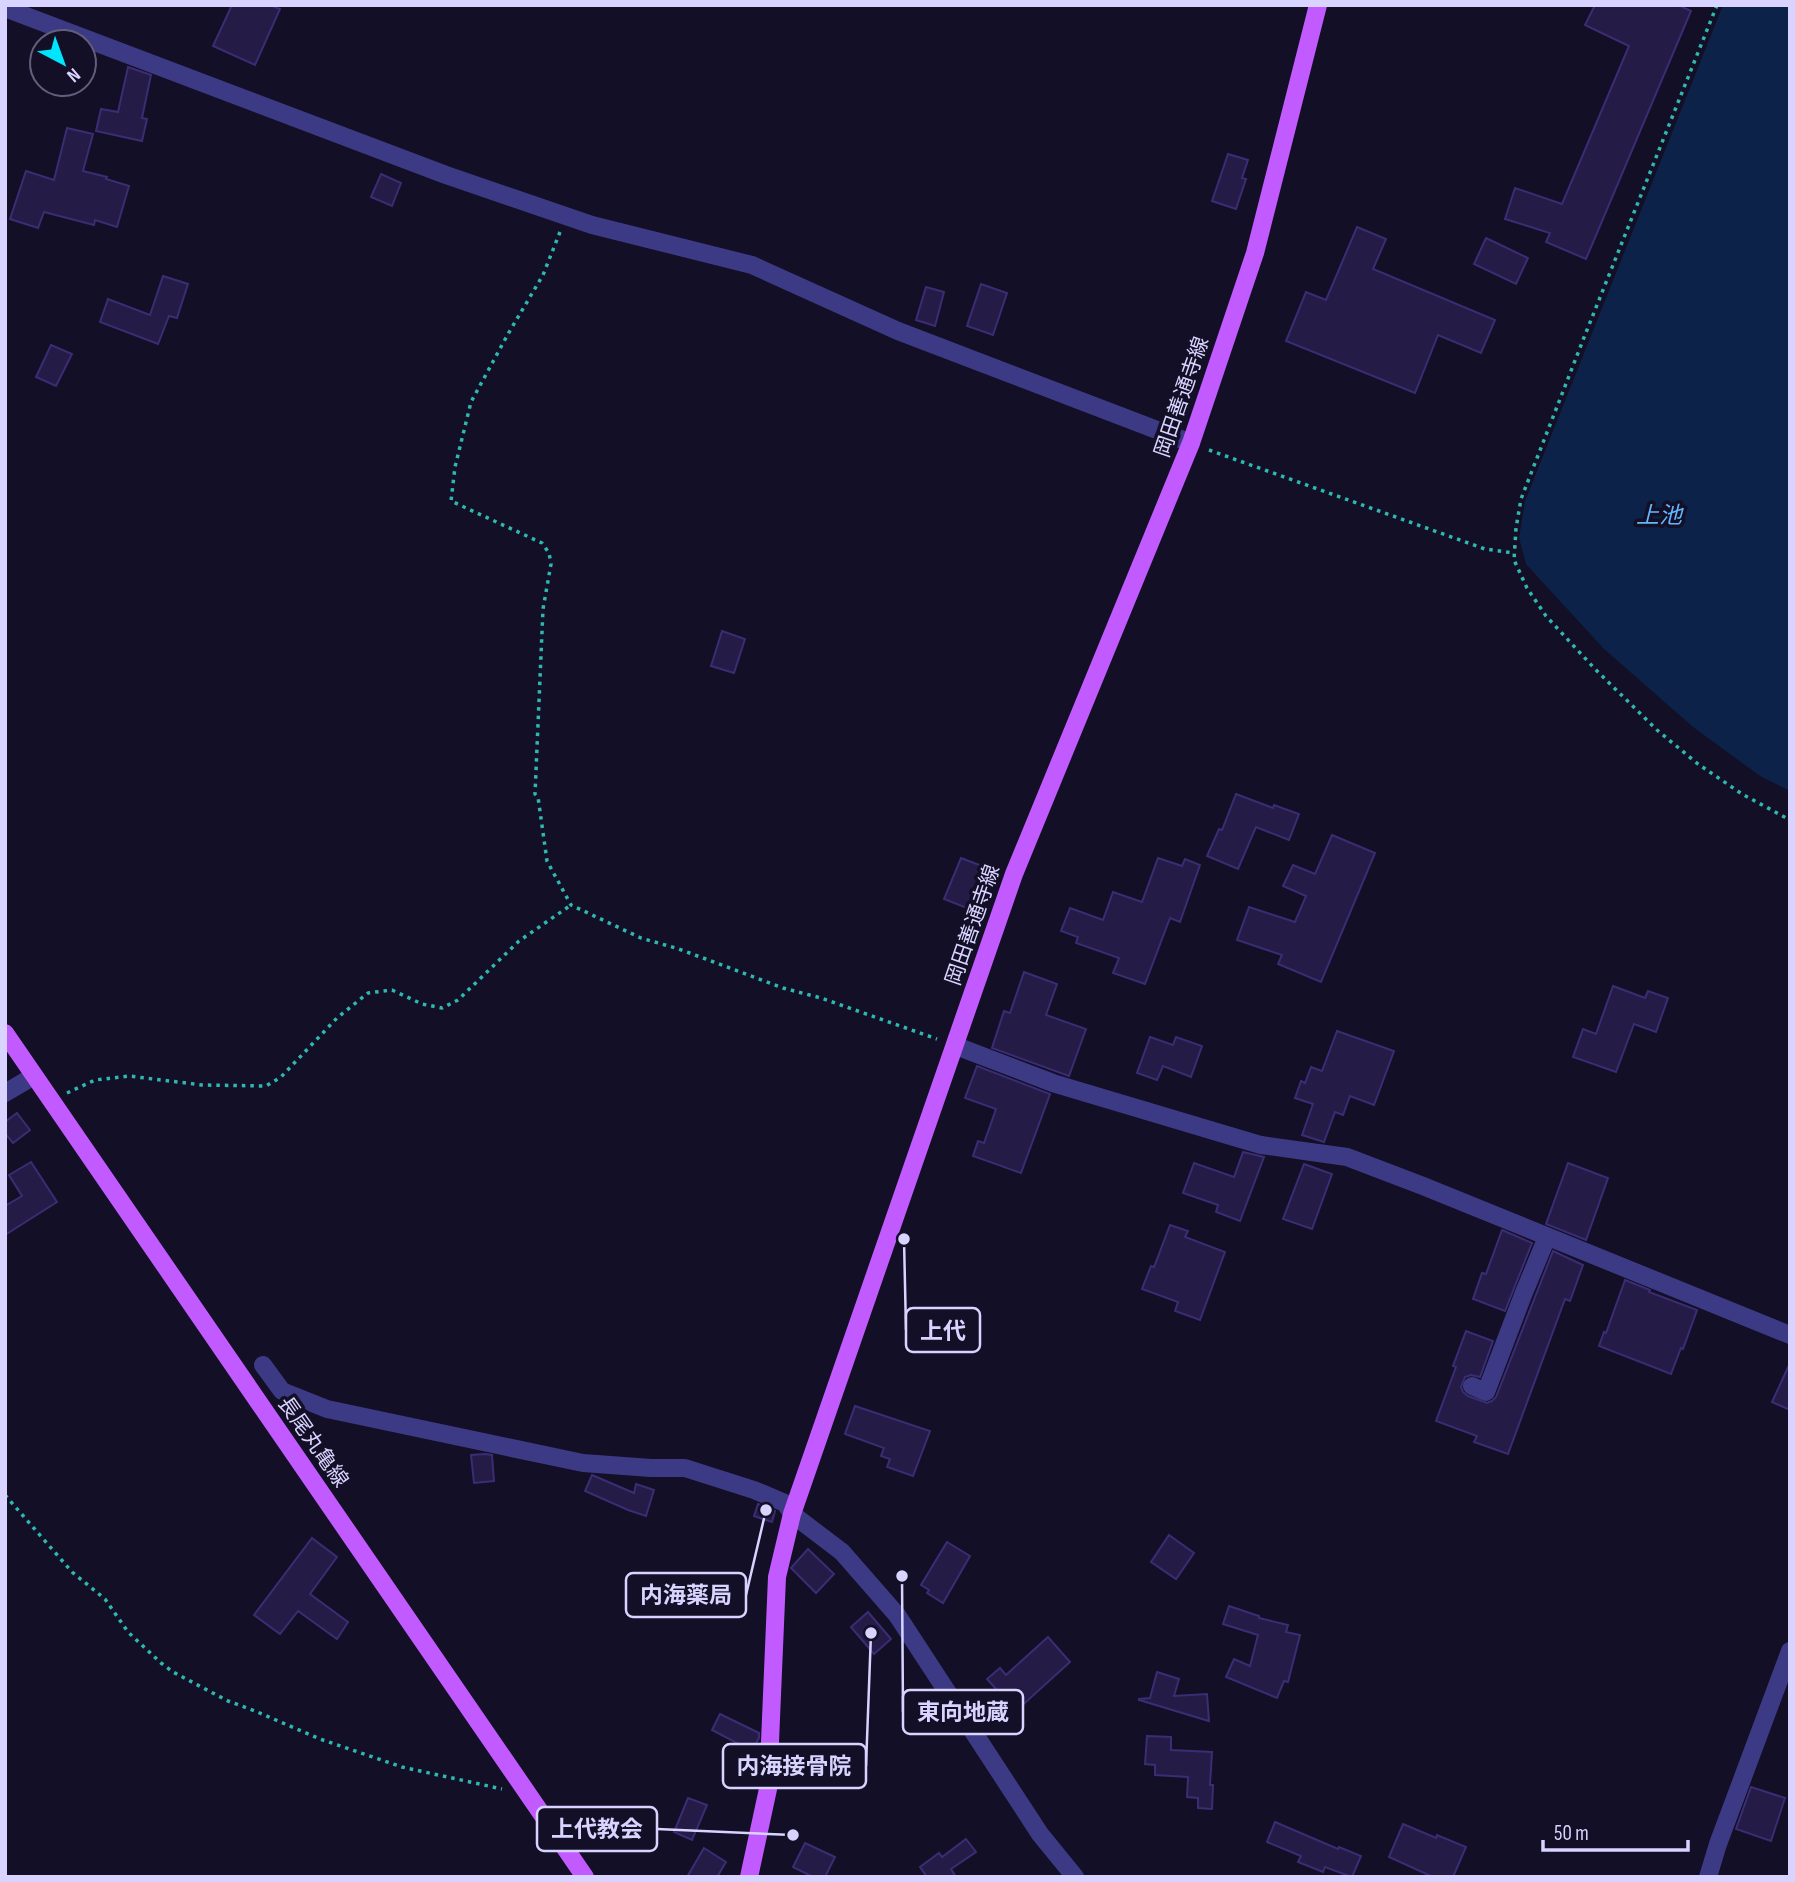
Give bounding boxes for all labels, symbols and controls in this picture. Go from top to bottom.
north arrow [28,28,98,98]
text: N [62,63,85,87]
street label: 岡田善通寺線 [1150,333,1214,461]
water label: 上池 [1636,502,1684,530]
street label: 岡田善通寺線 [941,861,1005,989]
callout: 上代 [906,1308,980,1352]
text: 上代 [920,1318,966,1346]
street label: 長尾丸亀線 [273,1392,353,1492]
callout: 内海薬局 [626,1573,746,1617]
text: 内海薬局 [640,1582,732,1610]
callout: 東向地蔵 [903,1690,1023,1734]
text: 東向地蔵 [917,1699,1009,1727]
callout: 内海接骨院 [723,1744,866,1788]
text: 内海接骨院 [737,1753,852,1781]
callout: 上代教会 [537,1807,657,1851]
scale bar [1543,1808,1688,1852]
text: 上代教会 [551,1816,643,1844]
text: 50 m [1554,1821,1589,1846]

